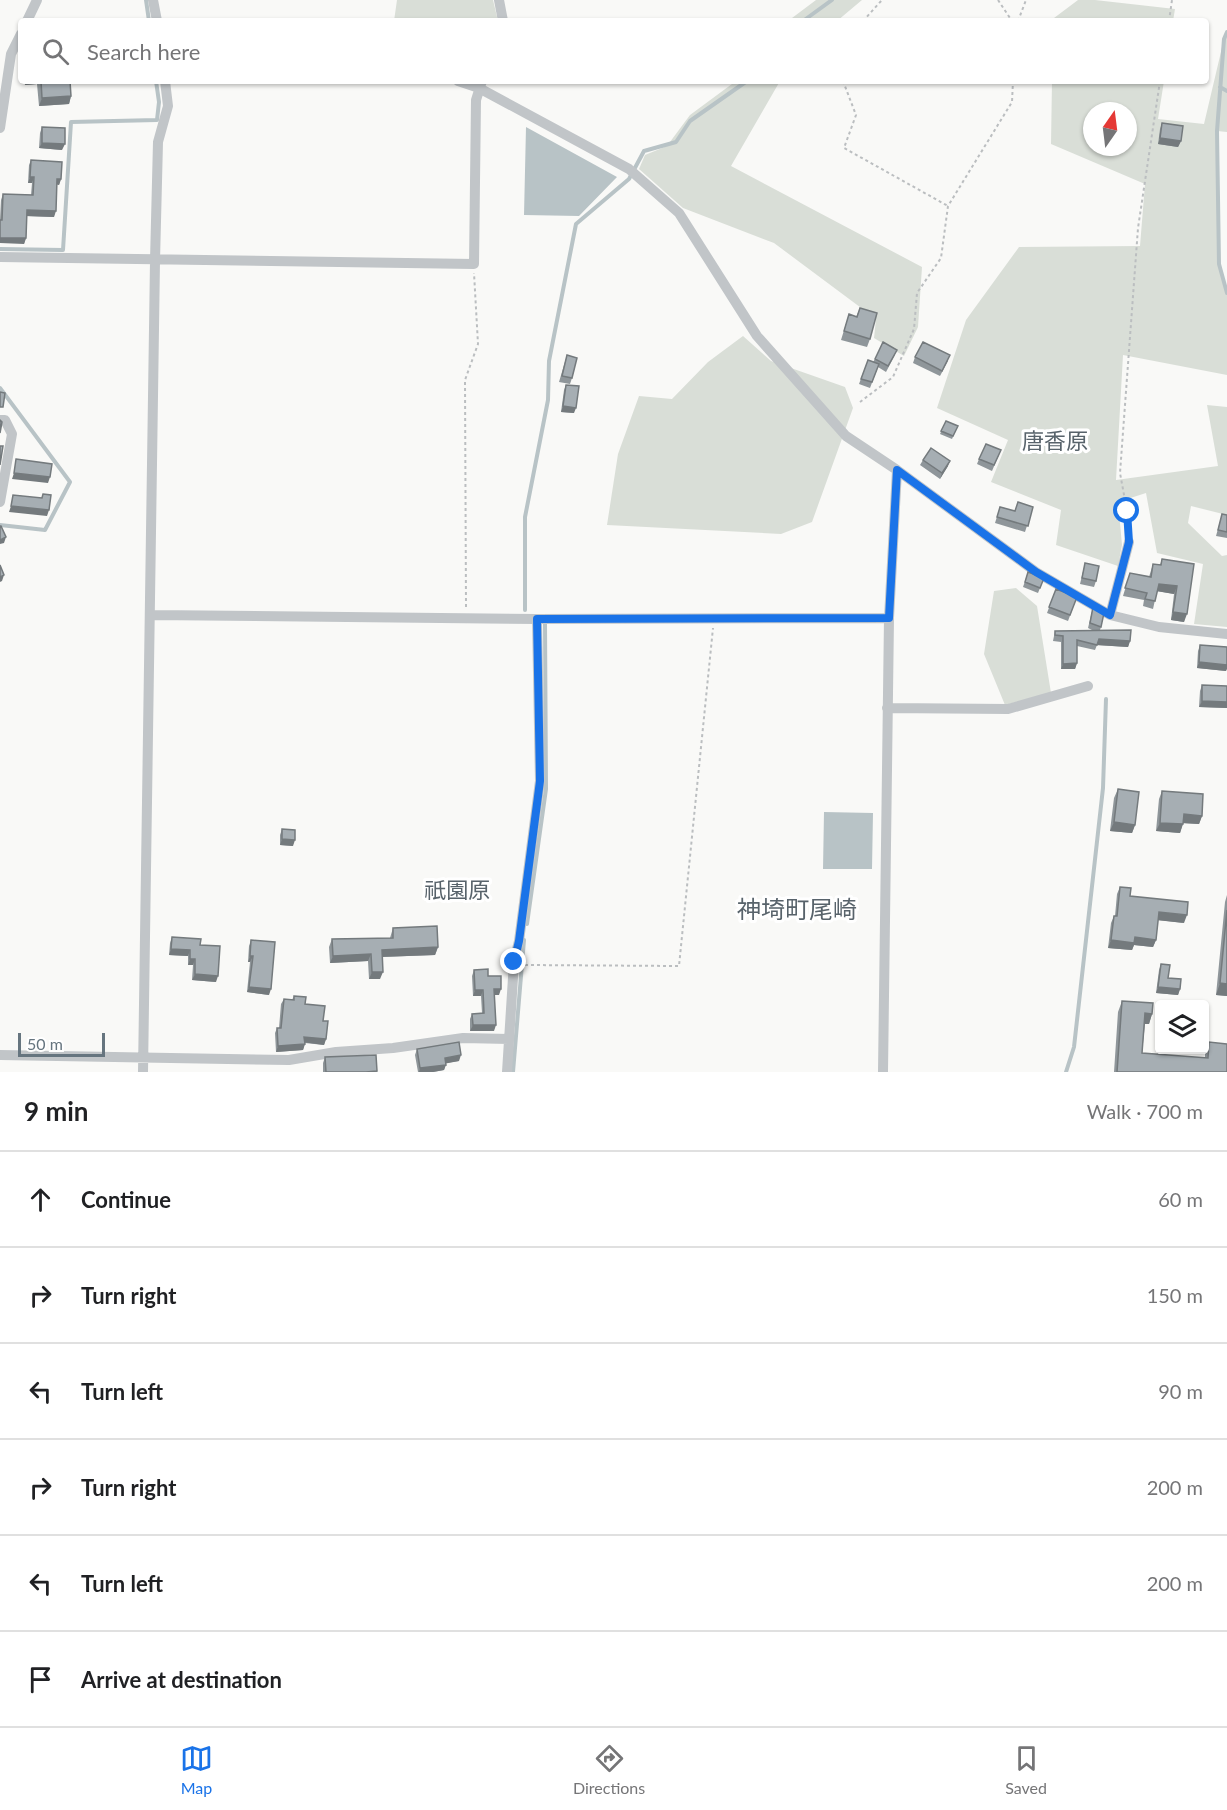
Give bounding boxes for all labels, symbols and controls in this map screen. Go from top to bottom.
search box [18,18,1209,84]
icon: search [39,35,72,68]
text: Search here [87,38,200,65]
north arrow [1083,102,1137,156]
district label: 唐香原 [1022,427,1088,454]
route start [1113,497,1139,523]
district label: 祇園原 [424,876,490,903]
district label: 神埼町尾崎 [737,894,857,923]
route end [500,948,526,974]
map controls [1155,1000,1209,1054]
button: layers [1155,1000,1209,1054]
scale bar [18,1030,105,1058]
text: 50 m [27,1034,63,1053]
text: 9 min [24,1095,88,1127]
text: Walk · 700 m [1087,1099,1203,1123]
icon: ahead [24,1183,57,1216]
text: Continue [81,1186,171,1213]
text: 60 m [1158,1187,1203,1211]
icon: right [24,1279,57,1312]
text: Turn right [81,1282,176,1309]
text: 150 m [1147,1283,1203,1307]
icon: left [24,1375,57,1408]
text: Turn left [81,1378,163,1405]
text: 90 m [1158,1379,1203,1403]
icon: right [24,1471,57,1504]
text: Turn right [81,1474,176,1501]
text: 200 m [1147,1475,1203,1499]
icon: left [24,1567,57,1600]
text: Turn left [81,1570,163,1597]
text: 200 m [1147,1571,1203,1595]
icon: arrive [24,1663,57,1696]
text: Arrive at destination [81,1666,282,1693]
tab: Map [180,1742,213,1797]
tab: Directions [573,1742,645,1797]
tab: Saved [1005,1742,1047,1797]

